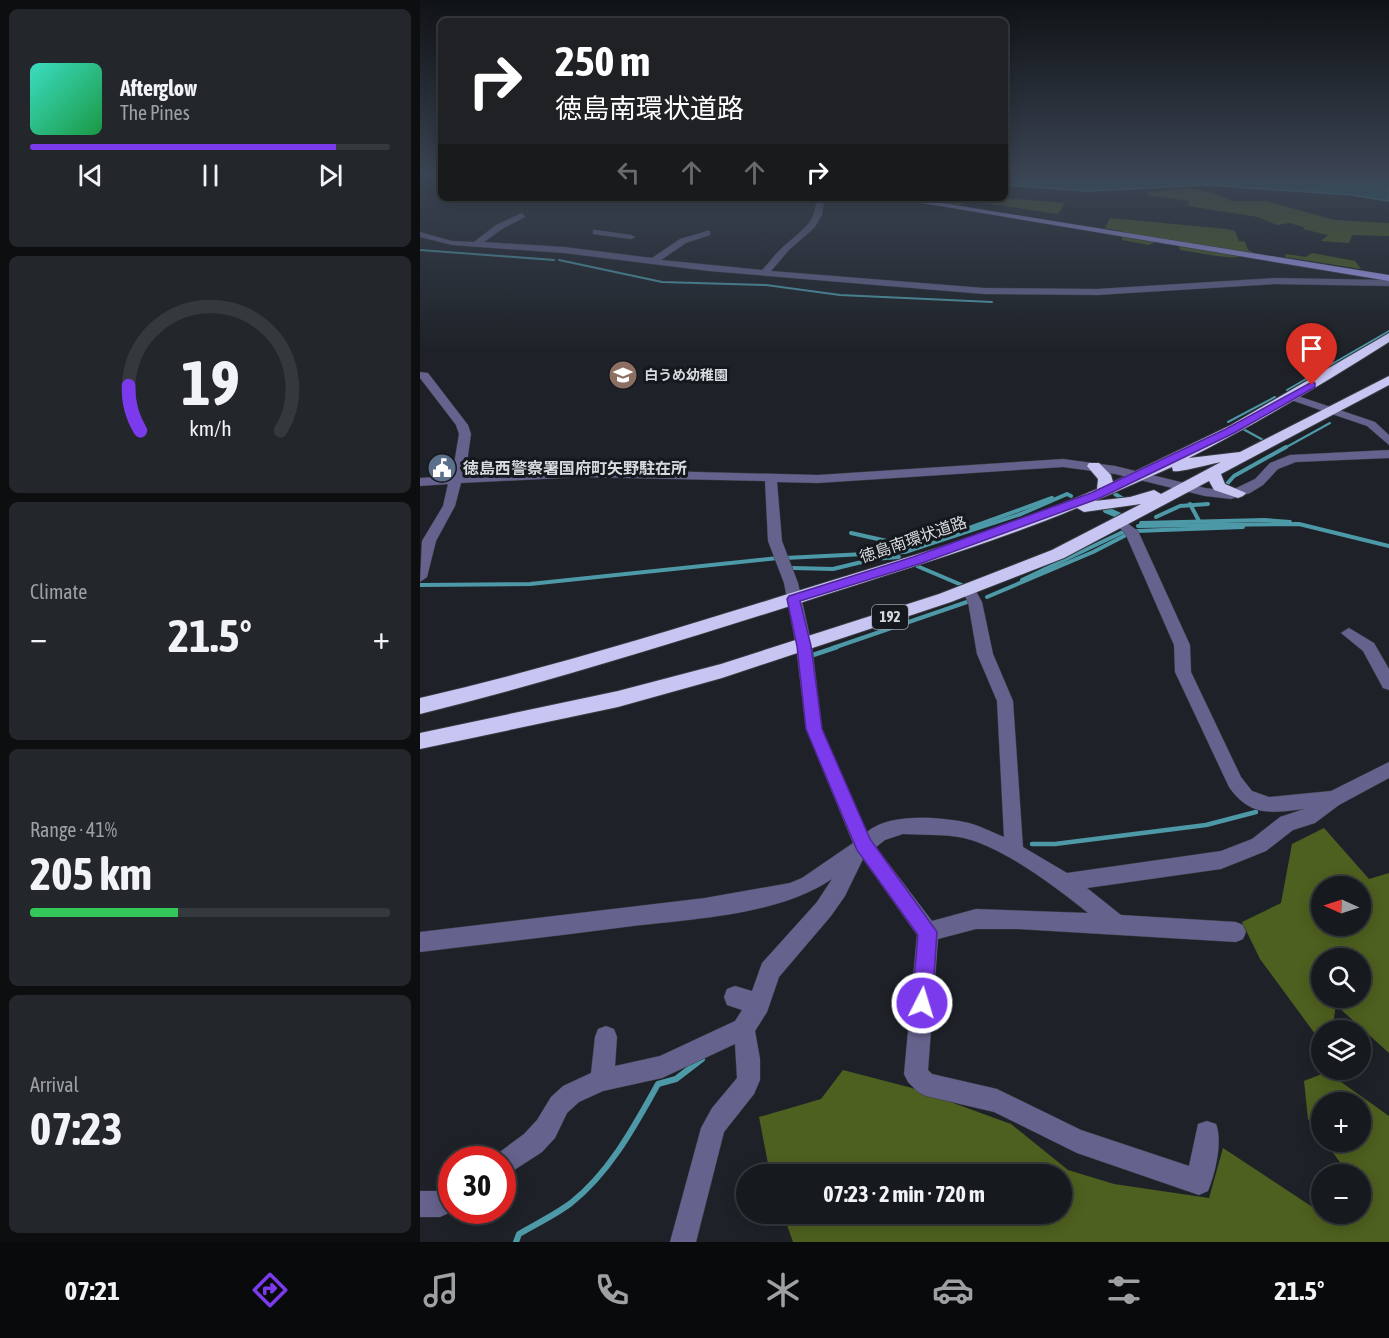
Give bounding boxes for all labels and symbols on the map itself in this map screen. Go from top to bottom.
pin [1286,323,1337,385]
school or university icon: 白うめ幼稚園 [607,359,639,391]
place label: 白うめ幼稚園 [644,367,728,383]
public building icon: 徳島西警察署国府町矢野駐在所 [426,452,458,484]
place label: 徳島西警察署国府町矢野駐在所 [463,459,687,477]
street label: 徳島南環状道路 [857,512,969,566]
road number: 192 [872,605,908,629]
north arrow [1311,876,1371,936]
position arrow [890,971,954,1035]
speed limit sign: 30 [438,1146,516,1224]

